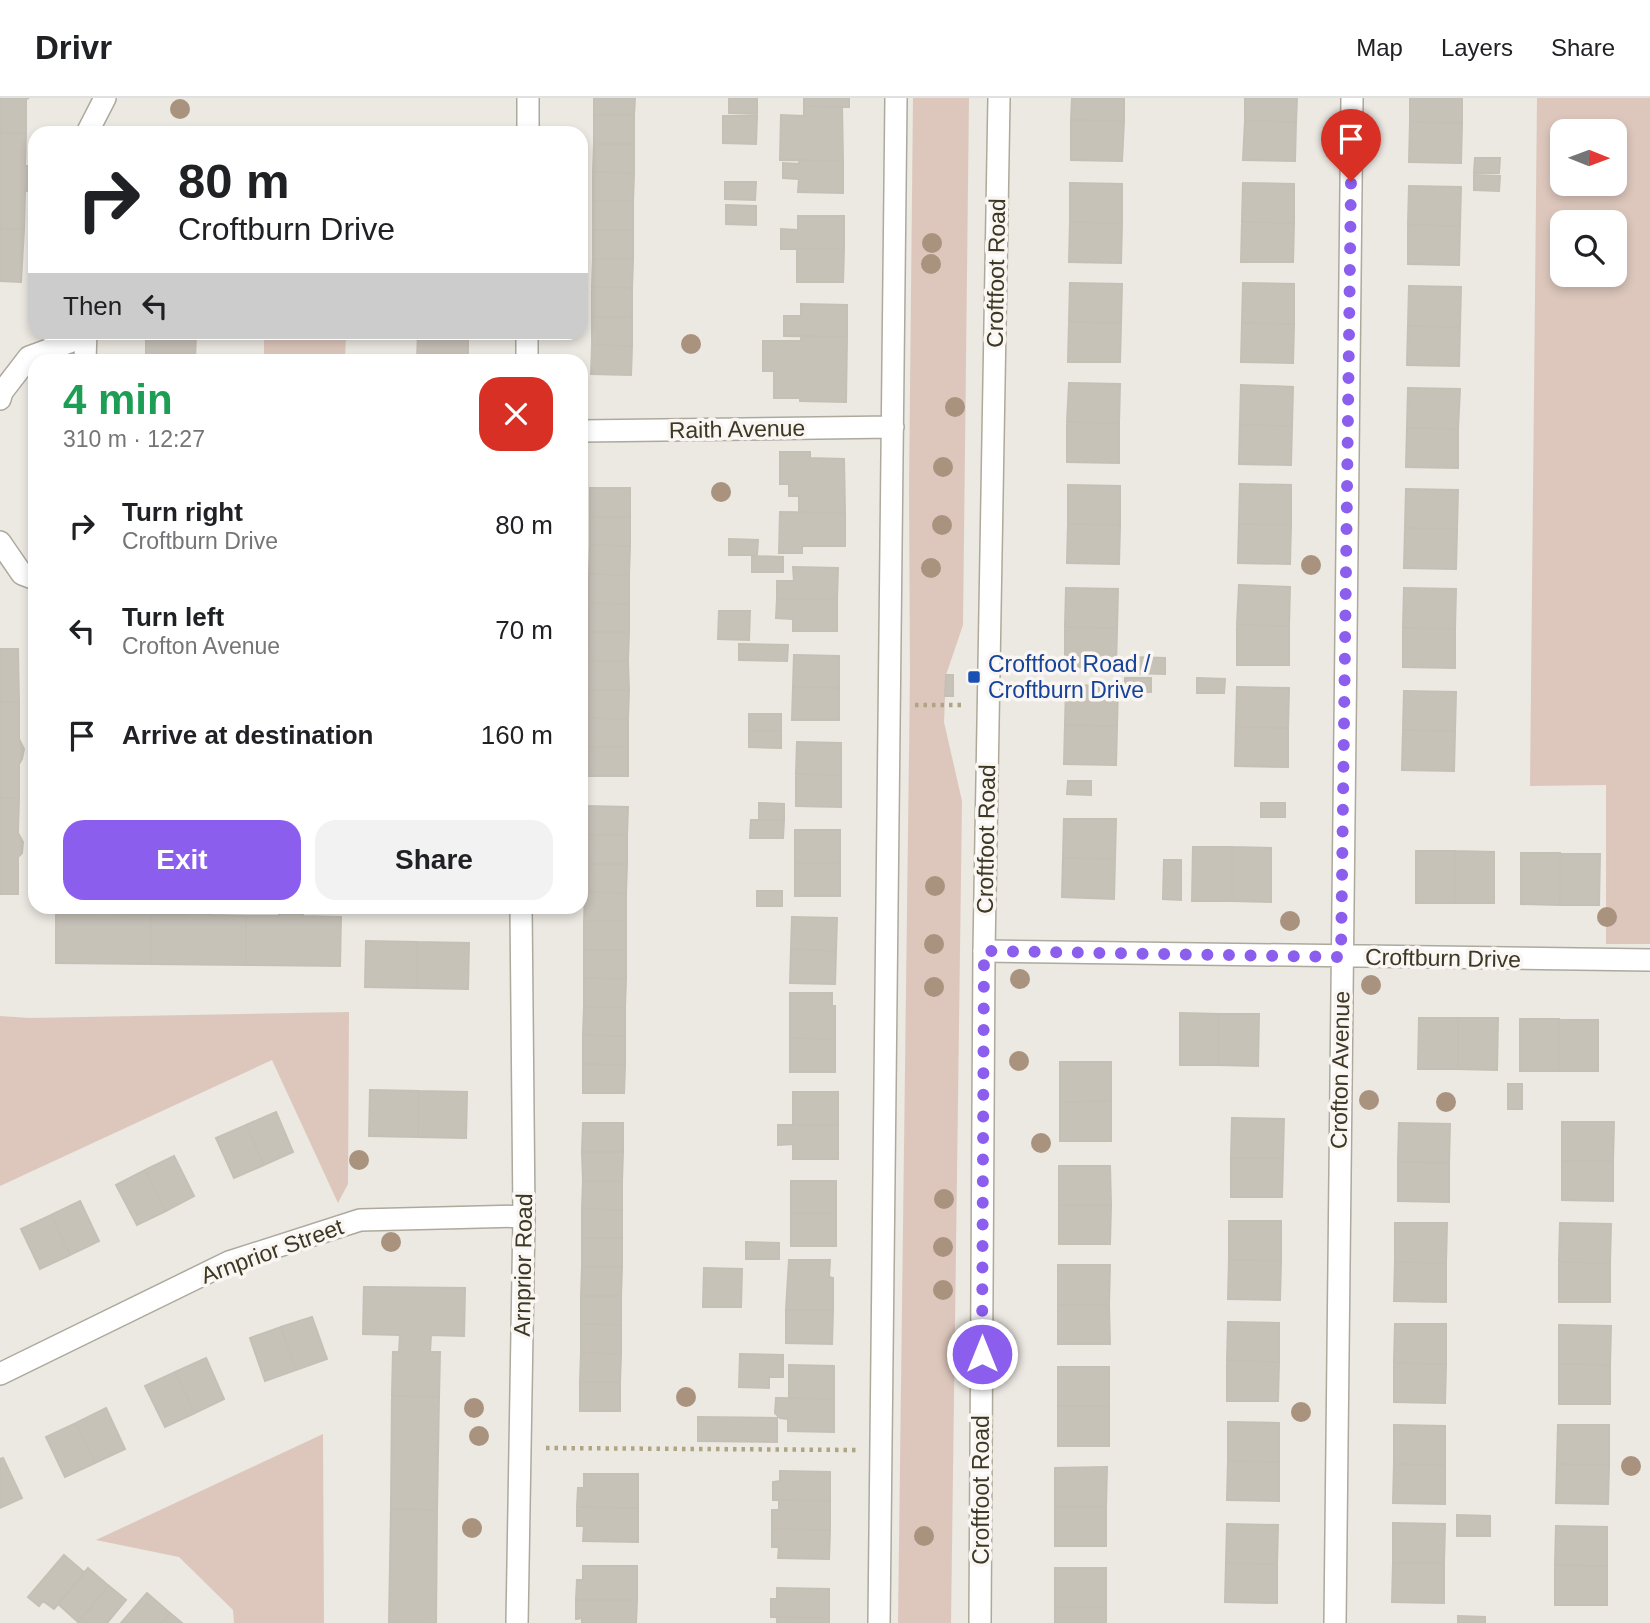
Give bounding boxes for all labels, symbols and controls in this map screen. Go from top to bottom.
text: Drivr [35,29,112,66]
text: Map [1356,34,1403,61]
text: Layers [1441,34,1513,61]
text: Share [1551,34,1615,61]
pin [1321,109,1381,181]
north arrow [1550,119,1628,196]
map controls [1550,119,1627,287]
icon: arrive [1332,120,1370,158]
icon: right [63,154,154,245]
text: 80 m [178,154,290,208]
street label: Croftfoot Road [982,198,1010,348]
button: search [1550,210,1627,287]
text: Croftburn Drive [178,211,395,247]
icon: left [136,287,174,325]
text: Then [63,291,122,321]
text: 4 min [63,376,173,423]
button: close [479,377,553,451]
street label: Raith Avenue [669,415,805,443]
text: 310 m · 12:27 [63,426,205,452]
text: Turn right [122,497,243,527]
icon: right [63,507,101,545]
text: 80 m [495,510,553,540]
text: Croftburn Drive [122,528,278,554]
text: Turn left [122,602,224,632]
icon: left [63,612,101,650]
text: 70 m [495,615,553,645]
text: Crofton Avenue [122,633,280,659]
place label: Croftfoot Road / Croftburn Drive [988,651,1151,703]
marker: Croftfoot Road / Croftburn Drive [966,669,982,685]
icon: arrive [63,717,101,755]
text: Arrive at destination [122,720,373,750]
text: 160 m [481,720,553,750]
street label: Croftfoot Road [972,764,1000,914]
button: Exit [63,820,301,900]
button: Share [315,820,553,900]
street label: Croftburn Drive [1365,944,1521,972]
street label: Crofton Avenue [1326,991,1354,1149]
street label: Arnprior Road [509,1193,537,1337]
street label: Arnprior Street [197,1213,347,1289]
position arrow [945,1317,1019,1391]
street label: Croftfoot Road [968,1415,994,1565]

